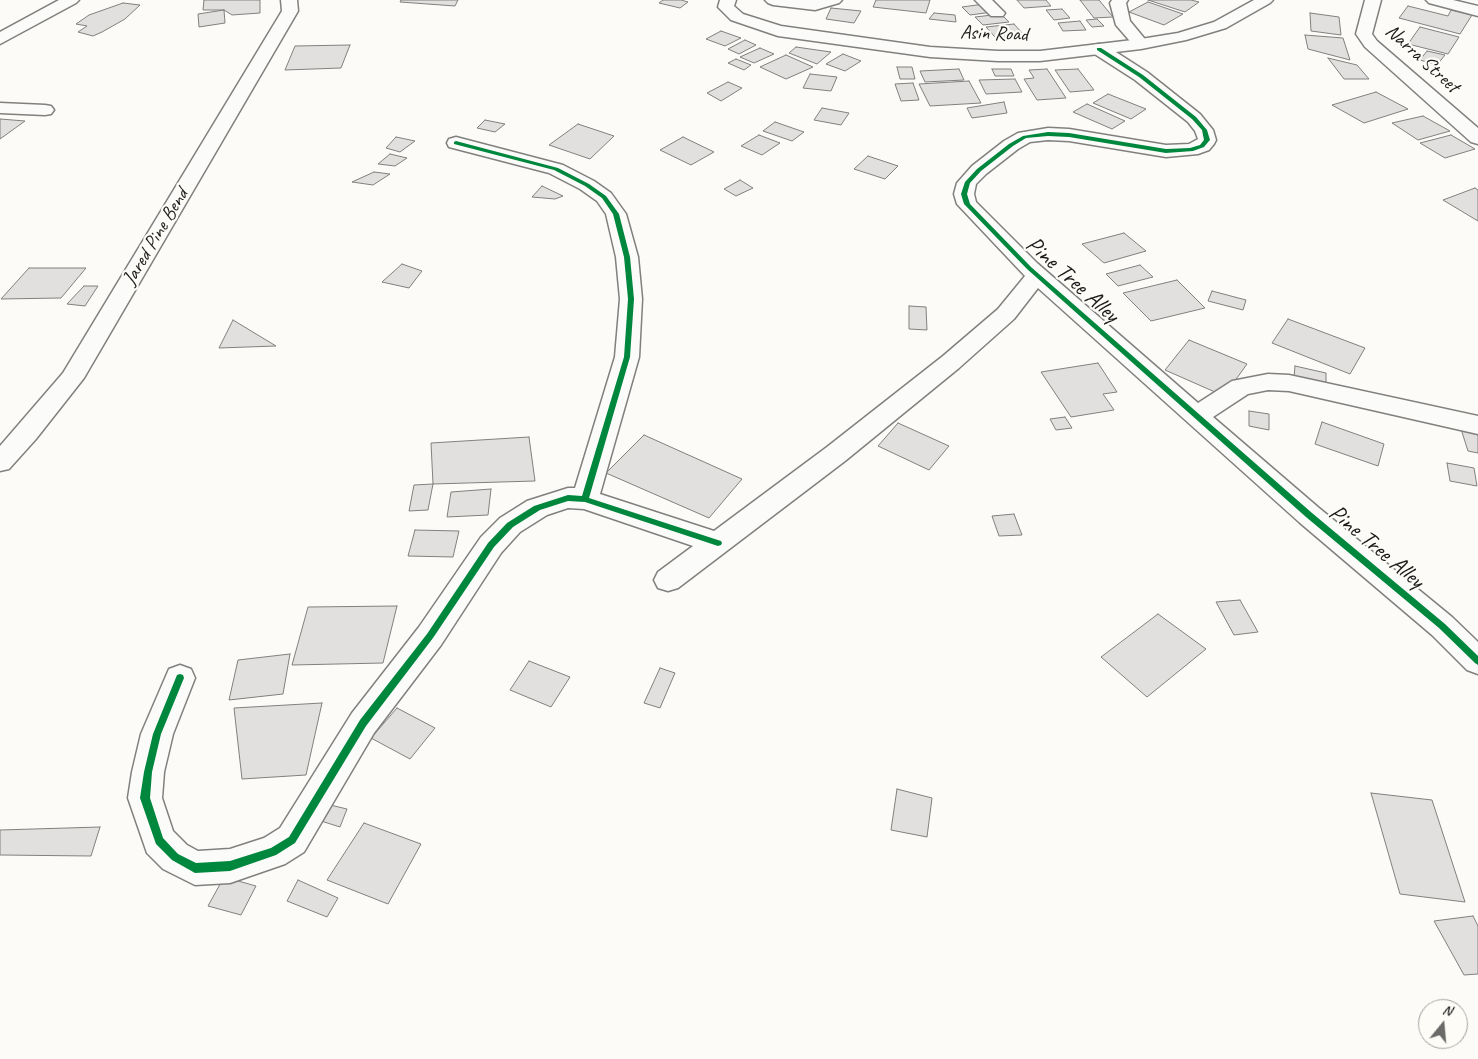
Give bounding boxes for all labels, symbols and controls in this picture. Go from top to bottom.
street label: Narra Street [1380,19,1464,99]
street label: Asin Road [960,21,1028,47]
street label: Jared Pine Bend [118,184,194,290]
street label: Pine Tree Alley [1019,231,1125,329]
street label: Pine Tree Alley [1322,499,1430,595]
north arrow [1418,999,1468,1049]
text: N [1441,1001,1454,1020]

